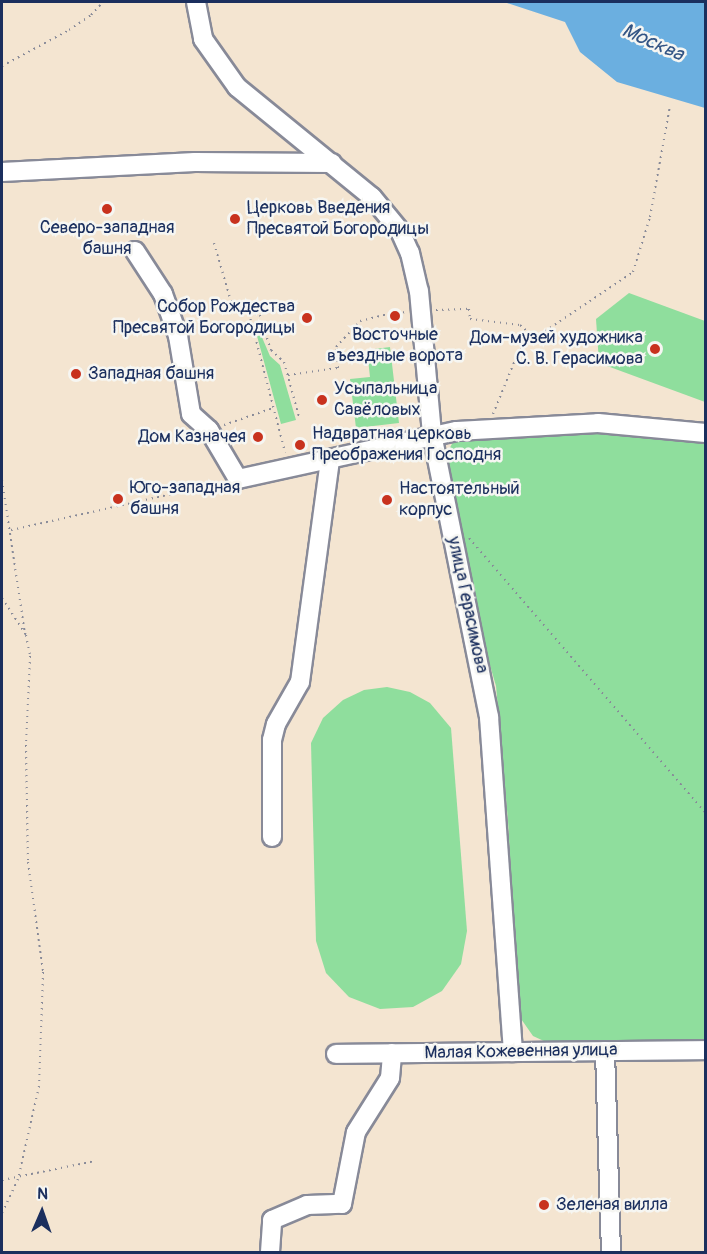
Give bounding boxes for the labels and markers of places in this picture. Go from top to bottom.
place label: Церковь Введения Пресвятой Богородицы [247,198,429,240]
marker: Северо-западная башня [100,202,114,216]
marker: Церковь Введения Пресвятой Богородицы [228,212,242,226]
place label: Северо-западная башня [40,218,174,260]
place label: Собор Рождества Пресвятой Богородицы [113,297,295,340]
marker: Восточные въездные ворота [388,309,402,323]
marker: Собор Рождества Пресвятой Богородицы [300,311,314,325]
place label: Восточные въездные ворота [327,325,463,368]
place label: Дом-музей художника С. В. Герасимова [470,328,643,370]
marker: Дом-музей художника С. В. Герасимова [648,342,662,356]
place label: Западная башня [88,363,214,385]
marker: Западная башня [69,367,83,381]
place label: Усыпальница Савёловых [334,379,437,422]
marker: Усыпальница Савёловых [315,393,329,407]
place label: Надвратная церковь Преображения Господня [312,424,501,466]
place label: Дом Казначея [139,426,246,448]
marker: Дом Казначея [251,430,265,444]
marker: Надвратная церковь Преображения Господня [293,438,307,452]
place label: Юго-западная башня [130,478,240,520]
place label: Настоятельный корпус [399,479,520,522]
marker: Юго-западная башня [111,492,125,506]
marker: Настоятельный корпус [380,493,394,507]
place label: Зеленая вилла [556,1194,668,1216]
marker: Зеленая вилла [537,1198,551,1212]

